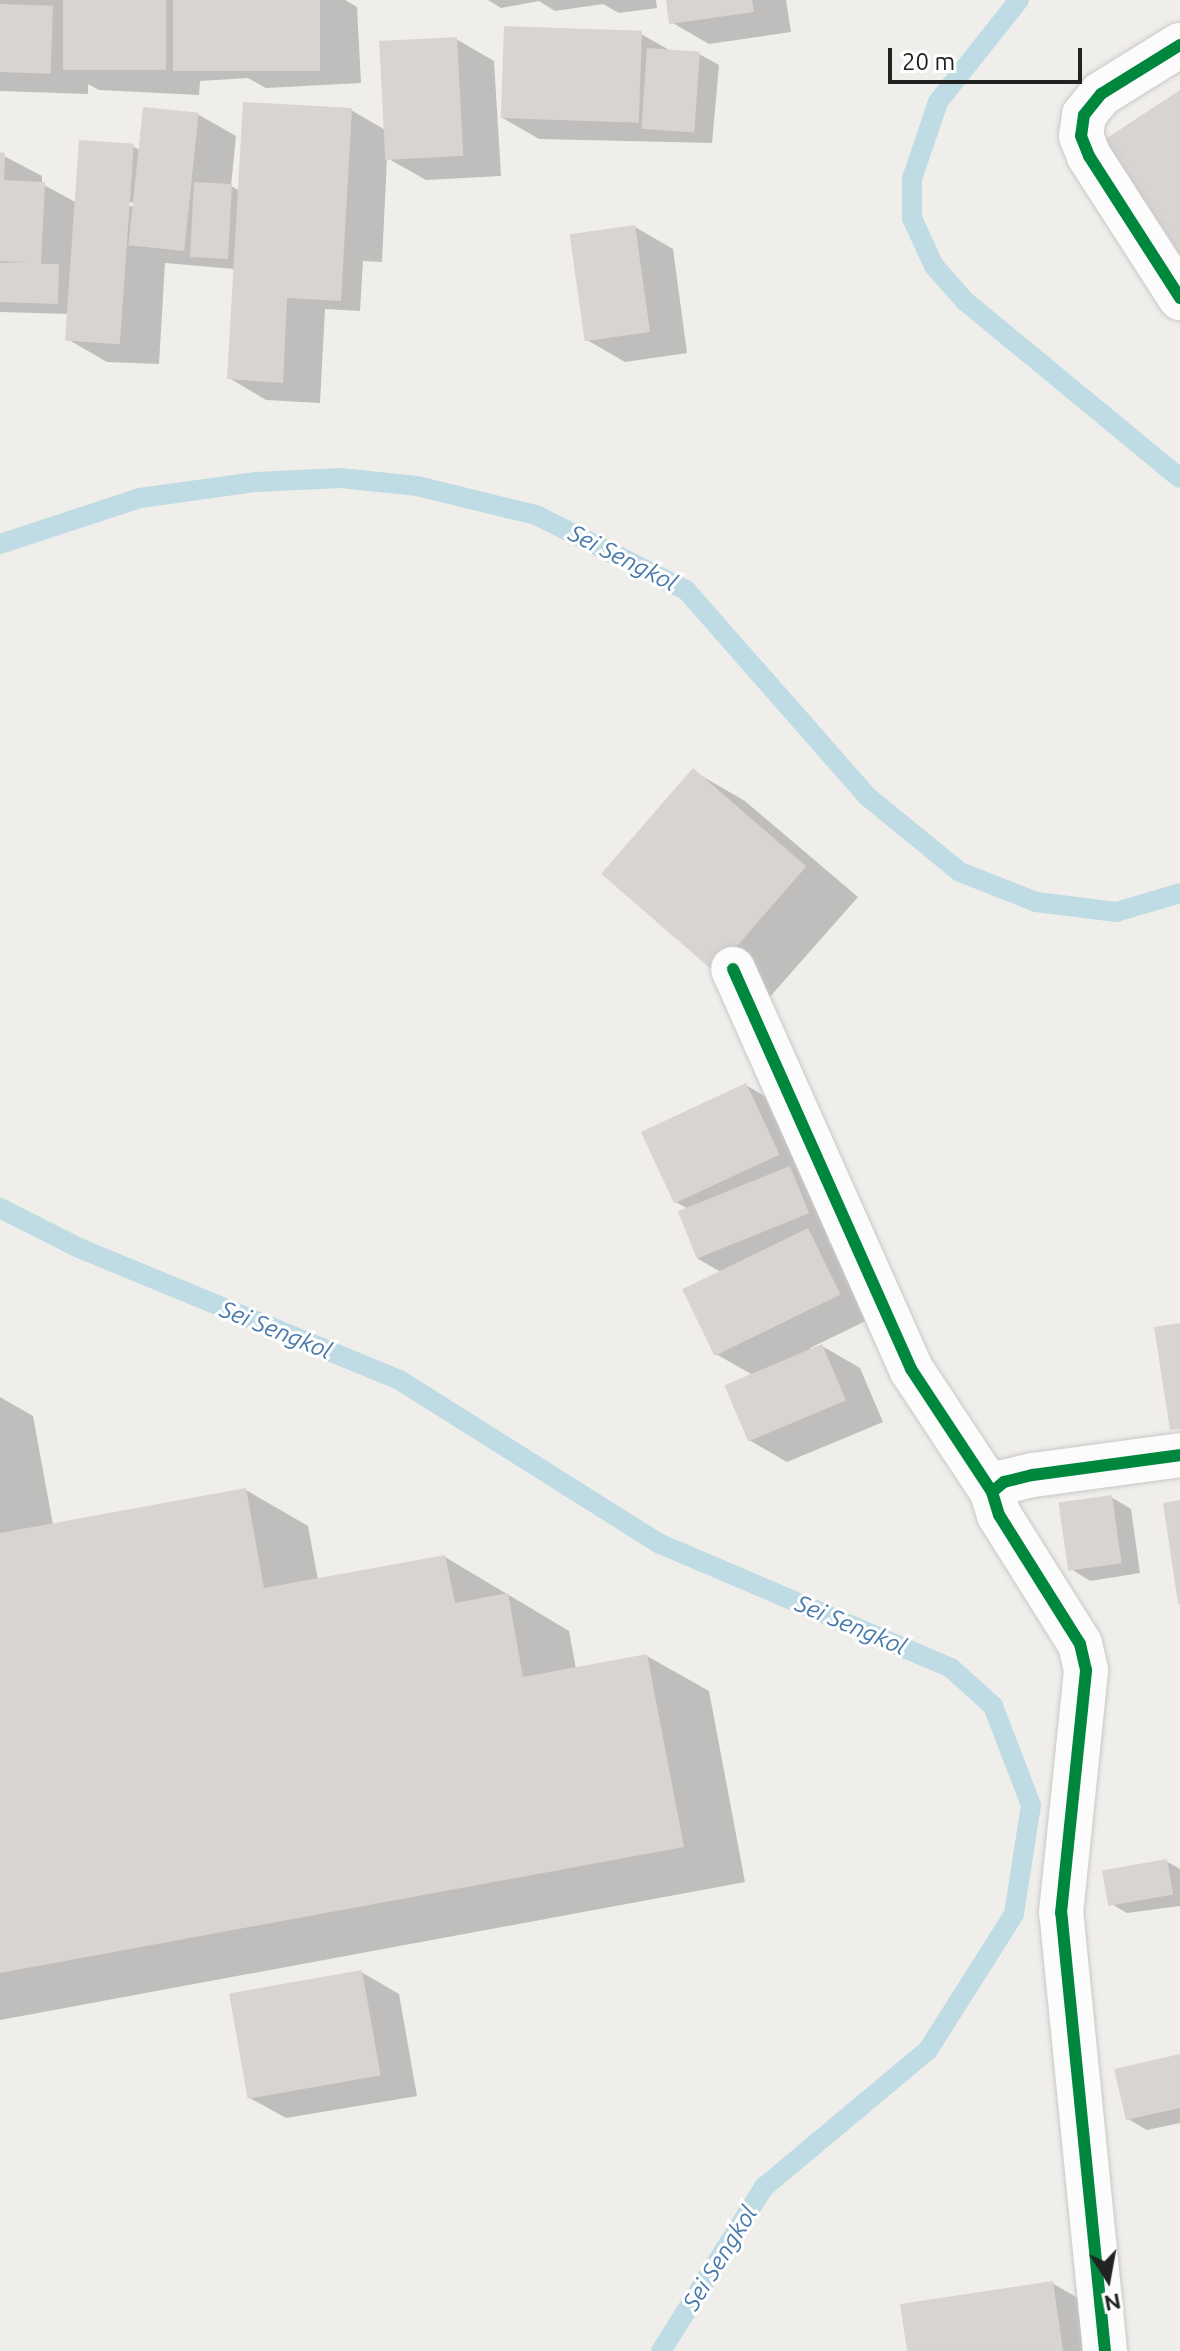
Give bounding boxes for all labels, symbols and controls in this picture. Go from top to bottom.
scale bar [892,32,1086,82]
text: 20 m [902,48,955,75]
water label: Sei Sengkol [564,518,682,598]
water label: Sei Sengkol [216,1295,336,1365]
water label: Sei Sengkol [791,1589,911,1661]
water label: Sei Sengkol [677,2200,763,2316]
north arrow [1068,2239,1148,2319]
text: N [1102,2289,1123,2317]

